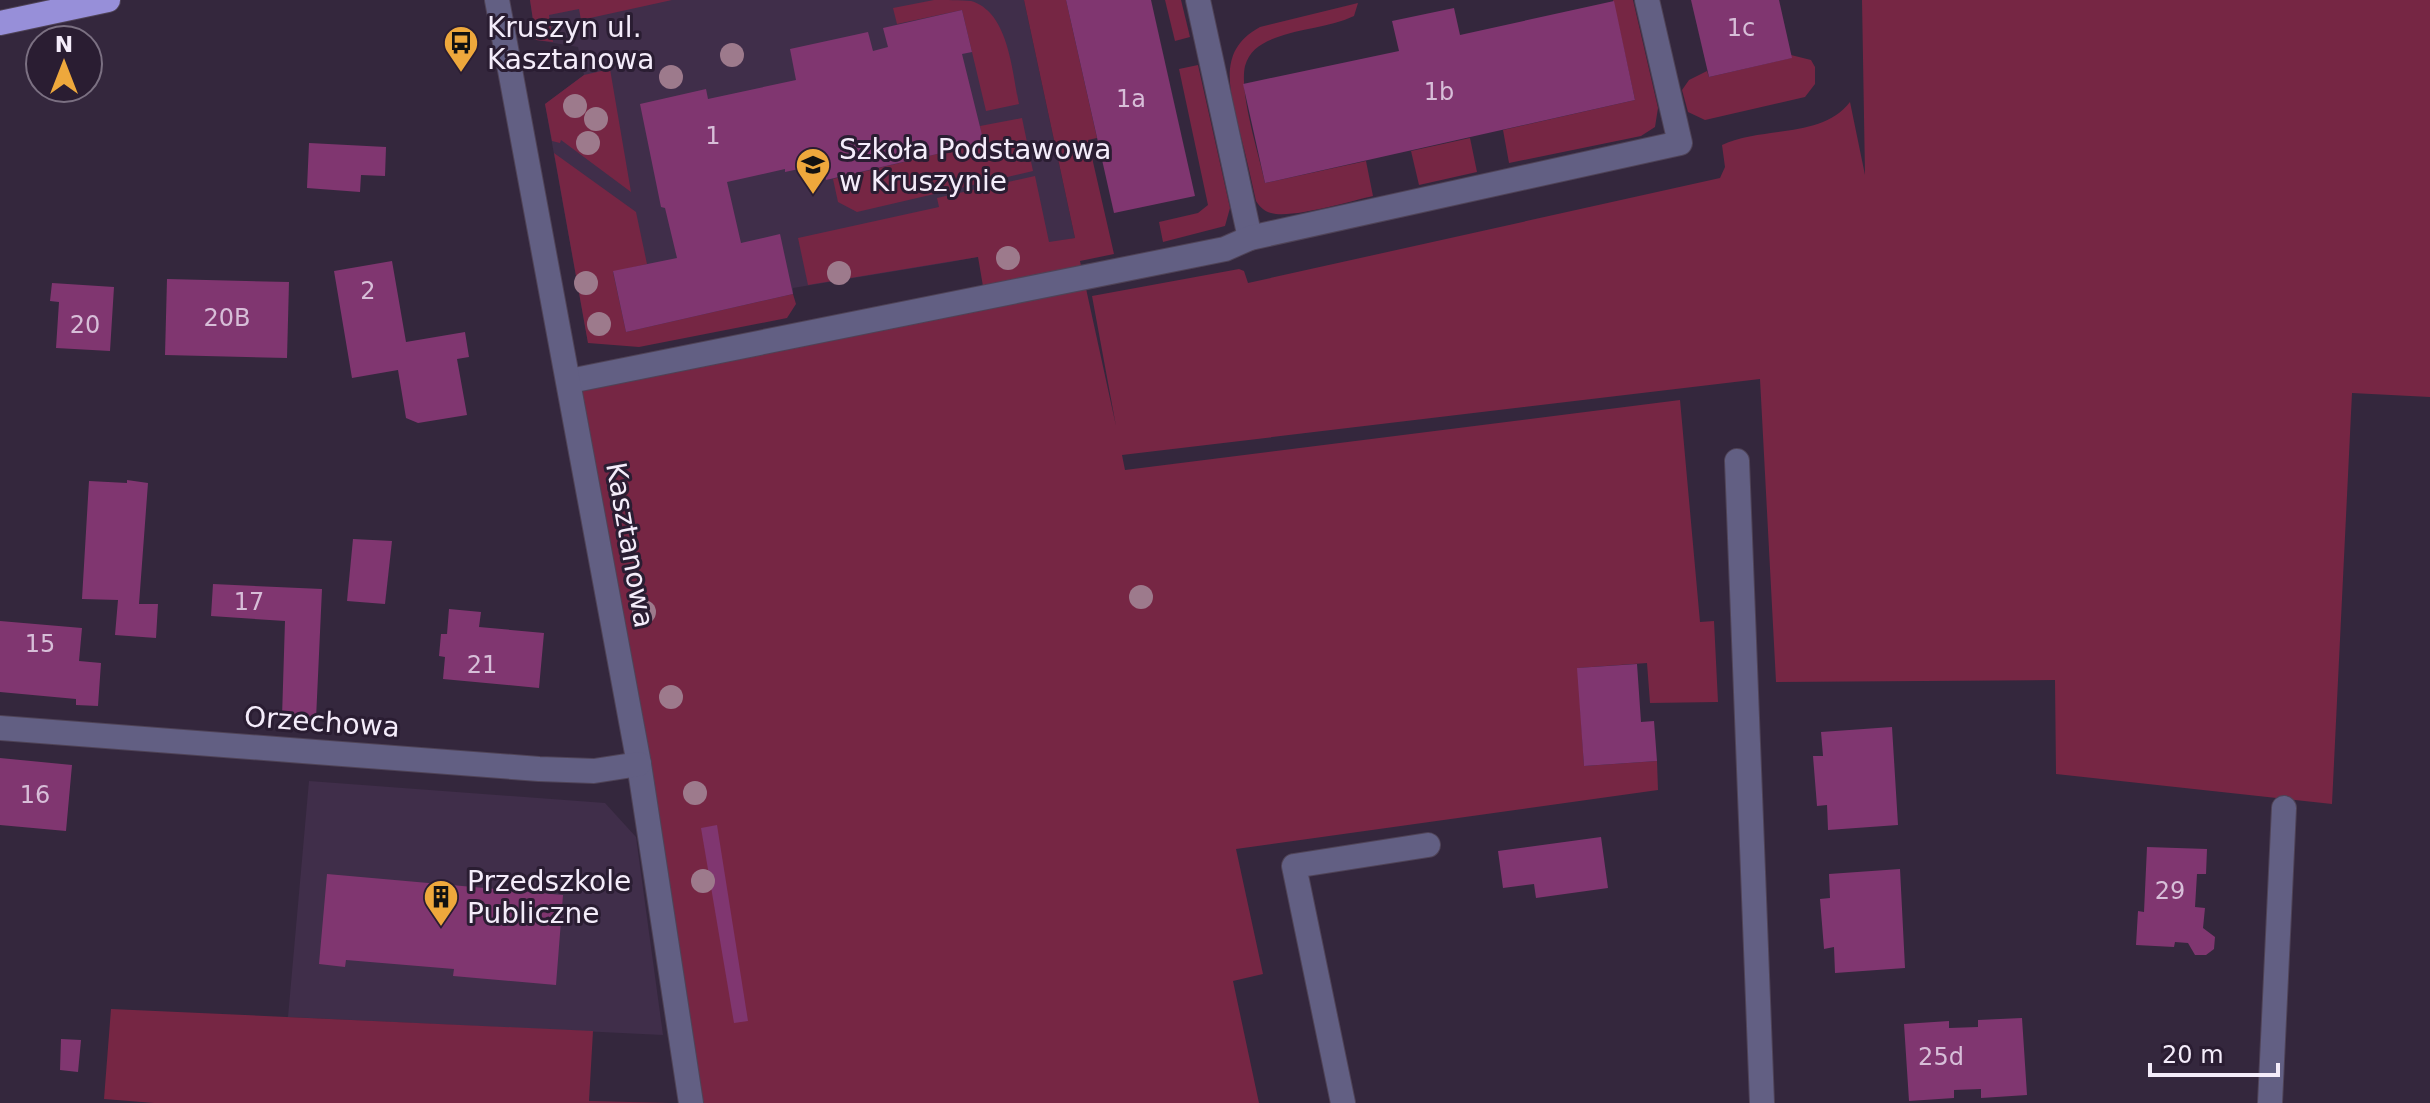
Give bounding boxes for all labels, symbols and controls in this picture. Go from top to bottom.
place label: Kruszyn ul. Kasztanowa [487,11,654,76]
house number: 1c [1727,14,1755,42]
north arrow [24,24,104,104]
bus stop icon: Kruszyn ul. Kasztanowa [442,24,480,74]
text: N [55,32,73,57]
house number: 1b [1424,78,1454,106]
house number: 1a [1116,85,1146,113]
house number: 1 [705,122,721,150]
place label: Szkoła Podstawowa w Kruszynie [839,133,1111,198]
school or university icon: Szkoła Podstawowa w Kruszynie [794,146,832,196]
house number: 2 [360,277,376,305]
house number: 20B [203,304,251,332]
house number: 20 [70,311,100,339]
street label: Kasztanowa [599,460,661,630]
house number: 17 [234,588,264,616]
house number: 15 [25,630,55,658]
house number: 21 [467,651,497,679]
street label: Orzechowa [243,700,401,744]
house number: 16 [20,781,50,809]
place label: Przedszkole Publiczne [467,865,631,930]
house number: 29 [2155,877,2185,905]
building icon: Przedszkole Publiczne [422,878,460,928]
scale bar [2150,1027,2278,1077]
text: 20 m [2162,1041,2224,1069]
house number: 25d [1918,1043,1964,1071]

